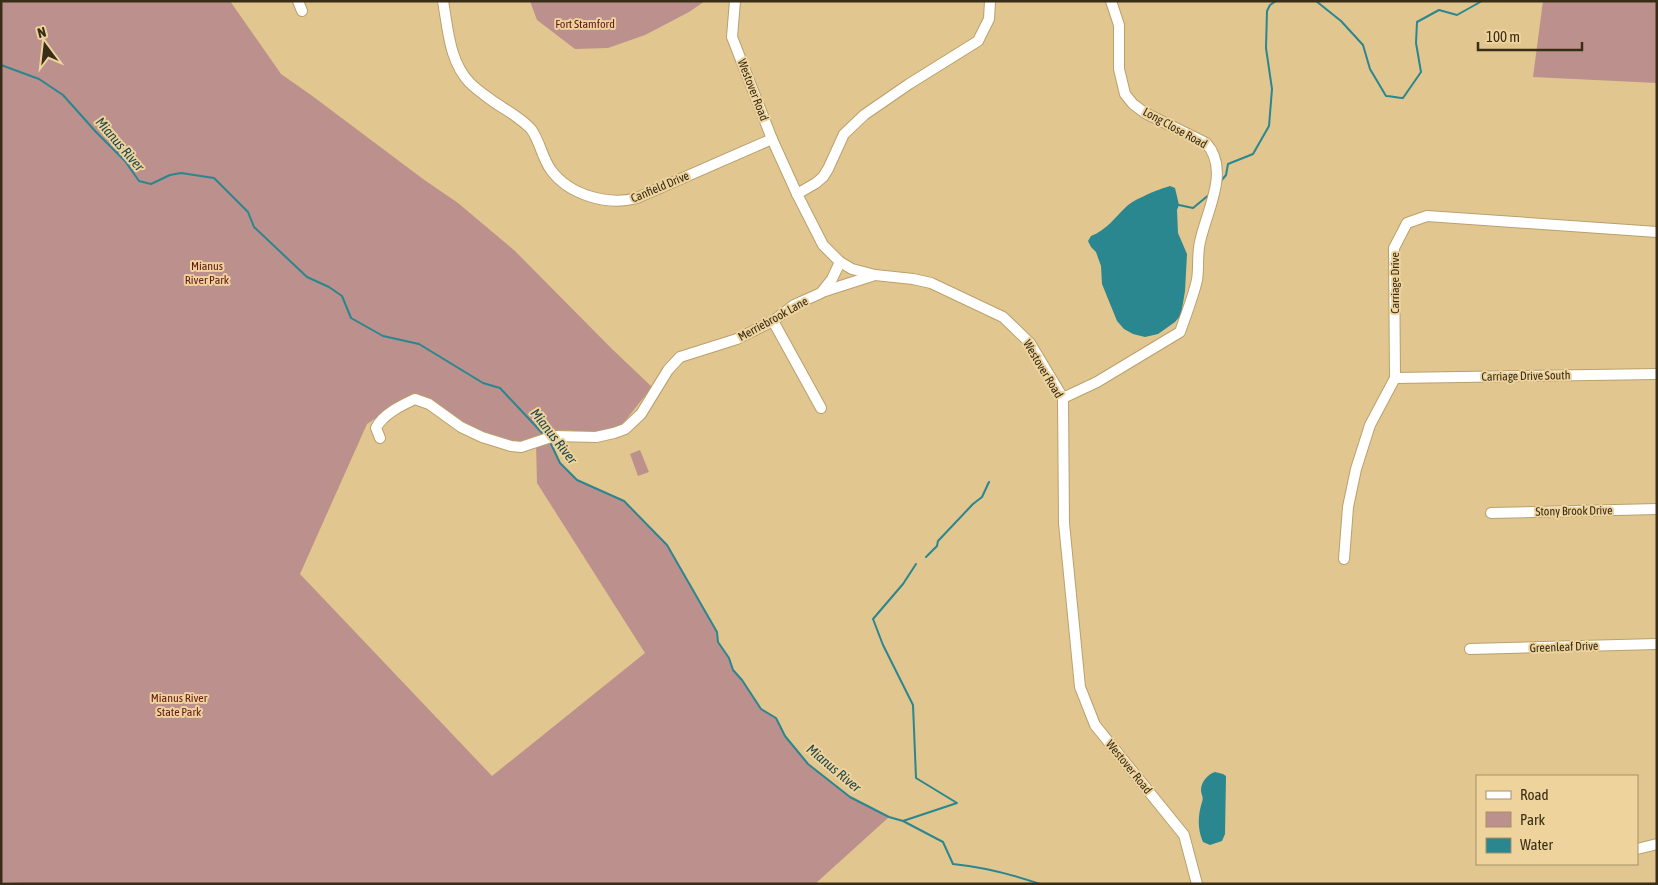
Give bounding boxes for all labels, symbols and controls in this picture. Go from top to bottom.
park label: Fort Stamford [555,17,615,31]
north arrow [20,20,70,70]
scale bar [1478,20,1582,52]
text: N [36,24,48,41]
text: 100 m [1486,28,1520,45]
street label: Westover Road [735,57,771,123]
street label: Long Close Road [1140,105,1210,151]
water label: Mianus River [92,114,148,175]
street label: Canfield Drive [629,168,691,206]
street label: Carriage Drive [1388,252,1402,314]
park label: Mianus River Park [185,259,230,287]
street label: Merriebrook Lane [736,294,810,344]
street label: Westover Road [1020,337,1066,401]
street label: Carriage Drive South [1481,368,1571,384]
water label: Mianus River [527,405,581,468]
street label: Stony Brook Drive [1535,503,1613,519]
street label: Greenleaf Drive [1529,639,1599,655]
park label: Mianus River State Park [151,691,208,719]
street label: Westover Road [1103,737,1155,797]
water label: Mianus River [804,741,865,796]
legend [1476,775,1638,865]
text: Road [1520,786,1549,803]
text: Park [1520,811,1545,828]
text: Water [1520,836,1553,853]

